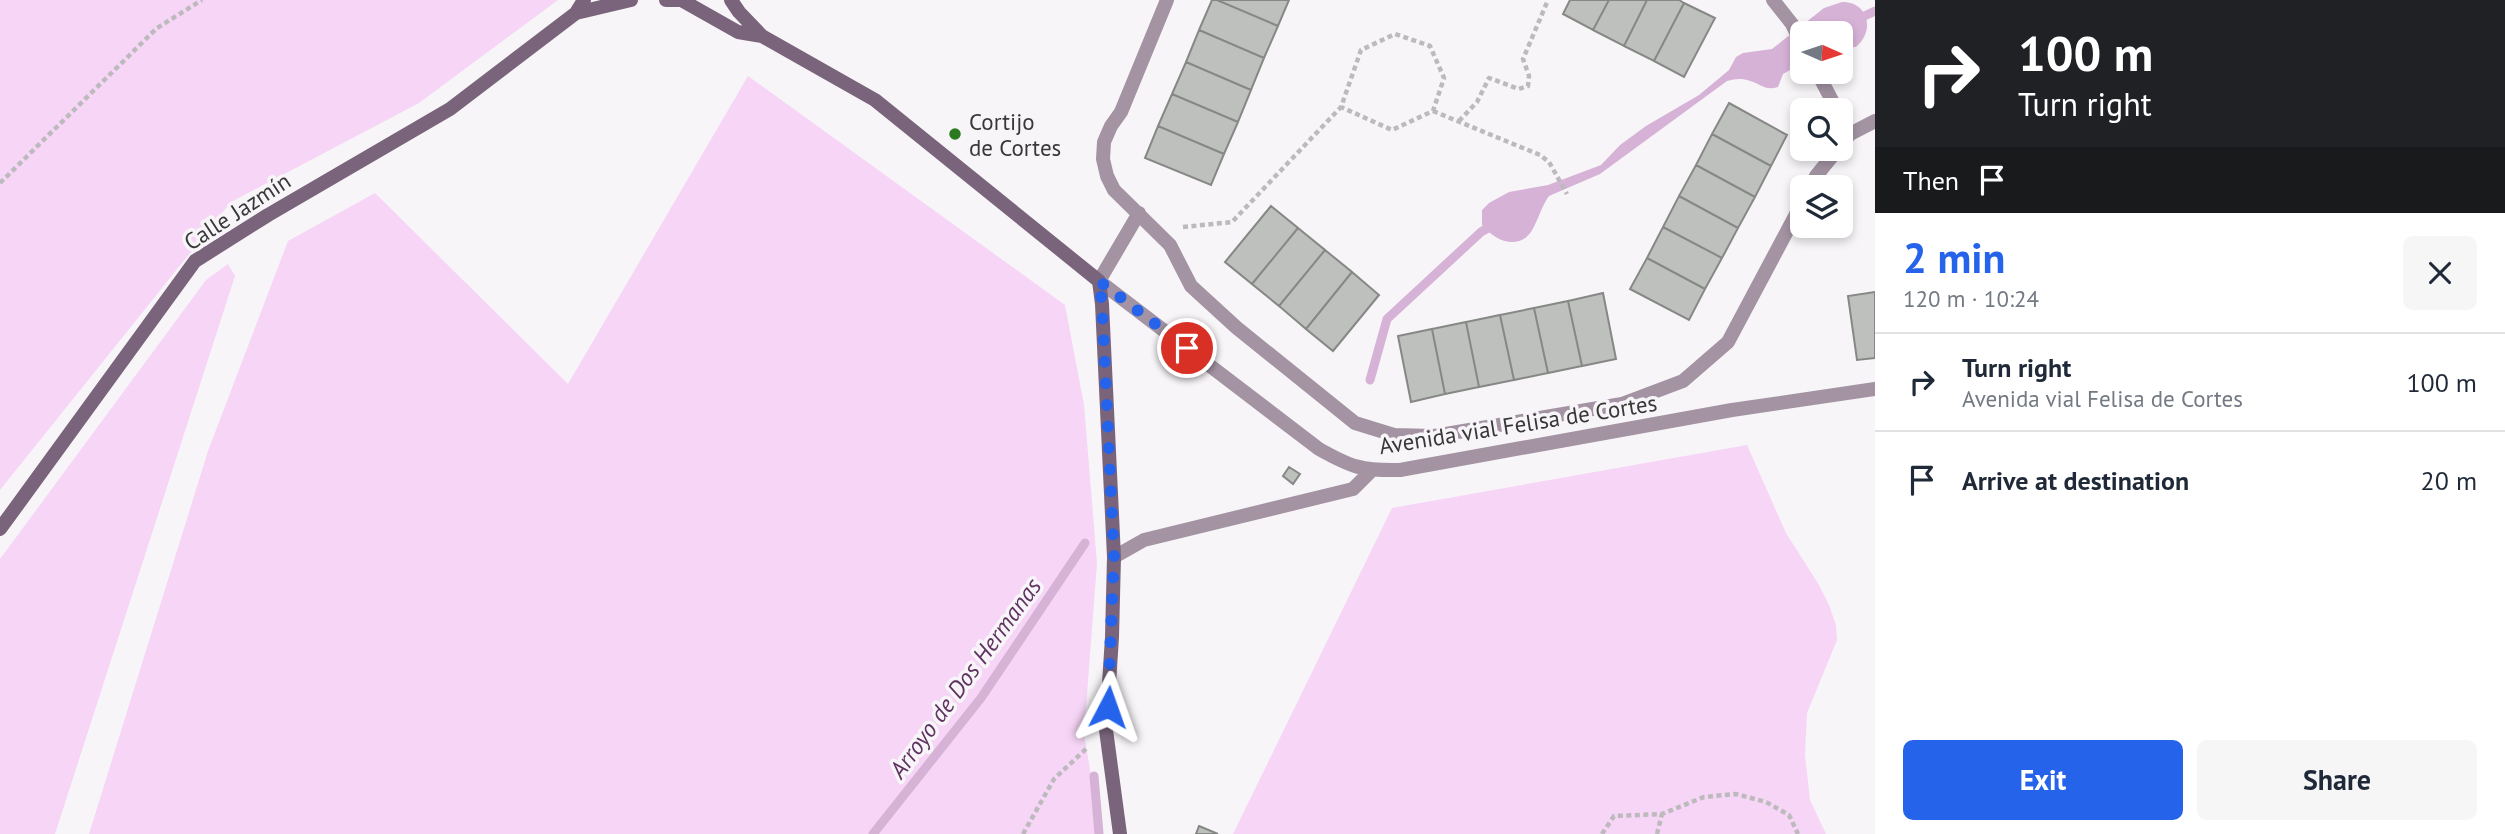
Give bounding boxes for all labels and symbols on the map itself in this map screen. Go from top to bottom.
north arrow [1790,21,1853,84]
place label: Cortijo de Cortes [969,107,1061,162]
marker: Cortijo de Cortes [947,126,963,142]
street label: Calle Jazmín [178,166,296,256]
pin [1157,318,1217,378]
street label: Avenida vial Felisa de Cortes [1377,388,1659,460]
water label: Arroyo de Dos Hermanas [881,572,1048,785]
position arrow [1071,670,1145,744]

